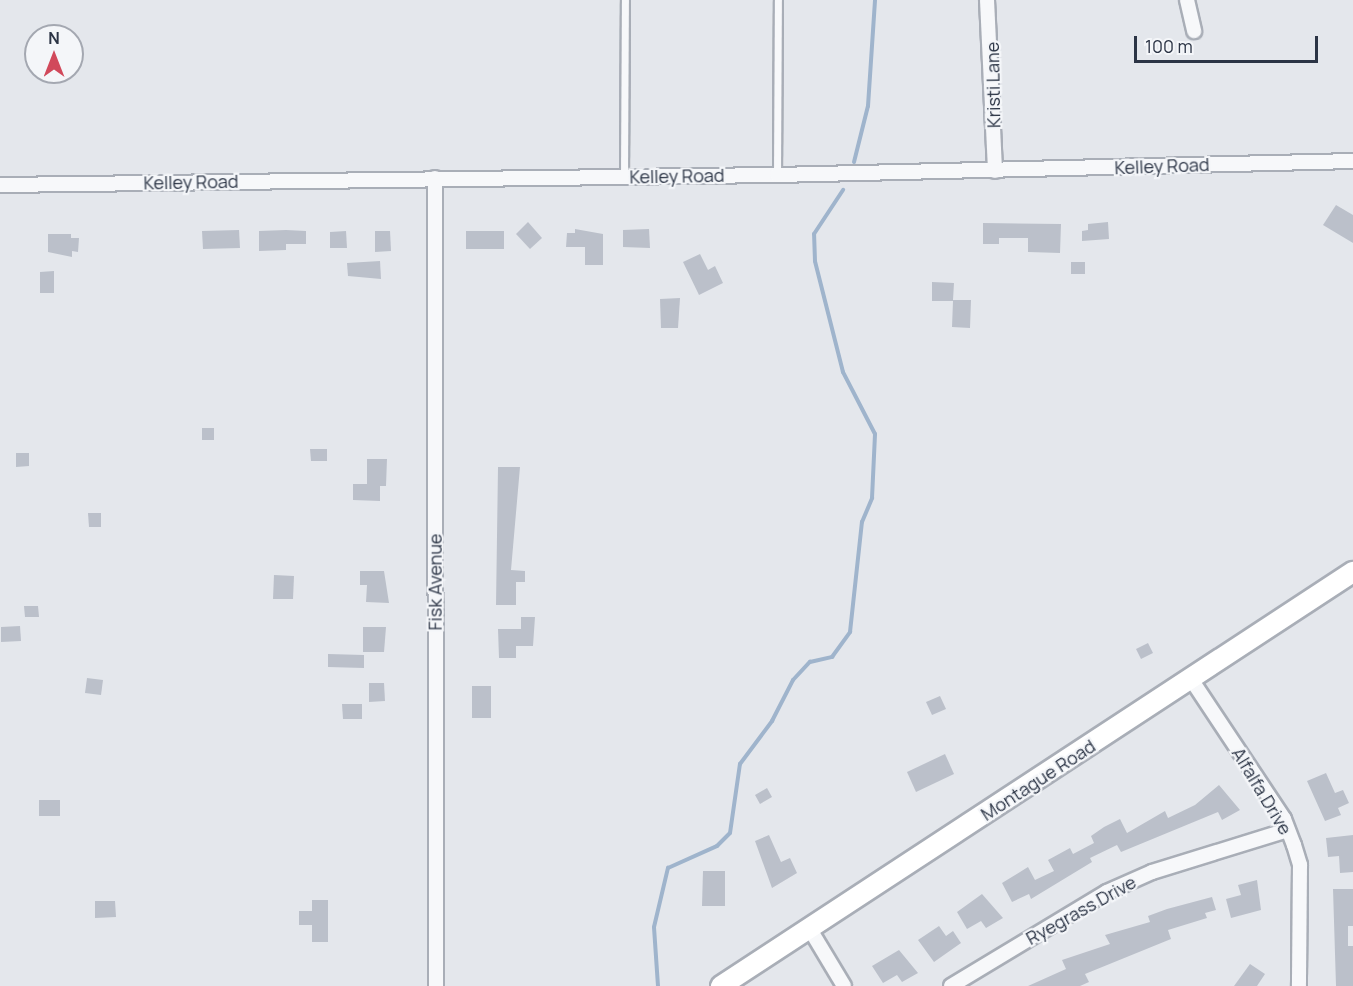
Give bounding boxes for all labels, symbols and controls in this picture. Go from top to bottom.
north arrow [24,24,84,84]
scale bar [1137,24,1322,62]
text: N [48,27,60,49]
text: 100 m [1145,34,1193,58]
street label: Kristi Lane [981,42,1005,128]
street label: Kelley Road [1114,154,1210,178]
street label: Kelley Road [629,164,725,188]
street label: Kelley Road [143,170,239,194]
street label: Fisk Avenue [424,534,446,630]
street label: Montague Road [977,735,1099,825]
street label: Alfalfa Drive [1228,744,1296,838]
street label: Ryegrass Drive [1022,871,1140,949]

